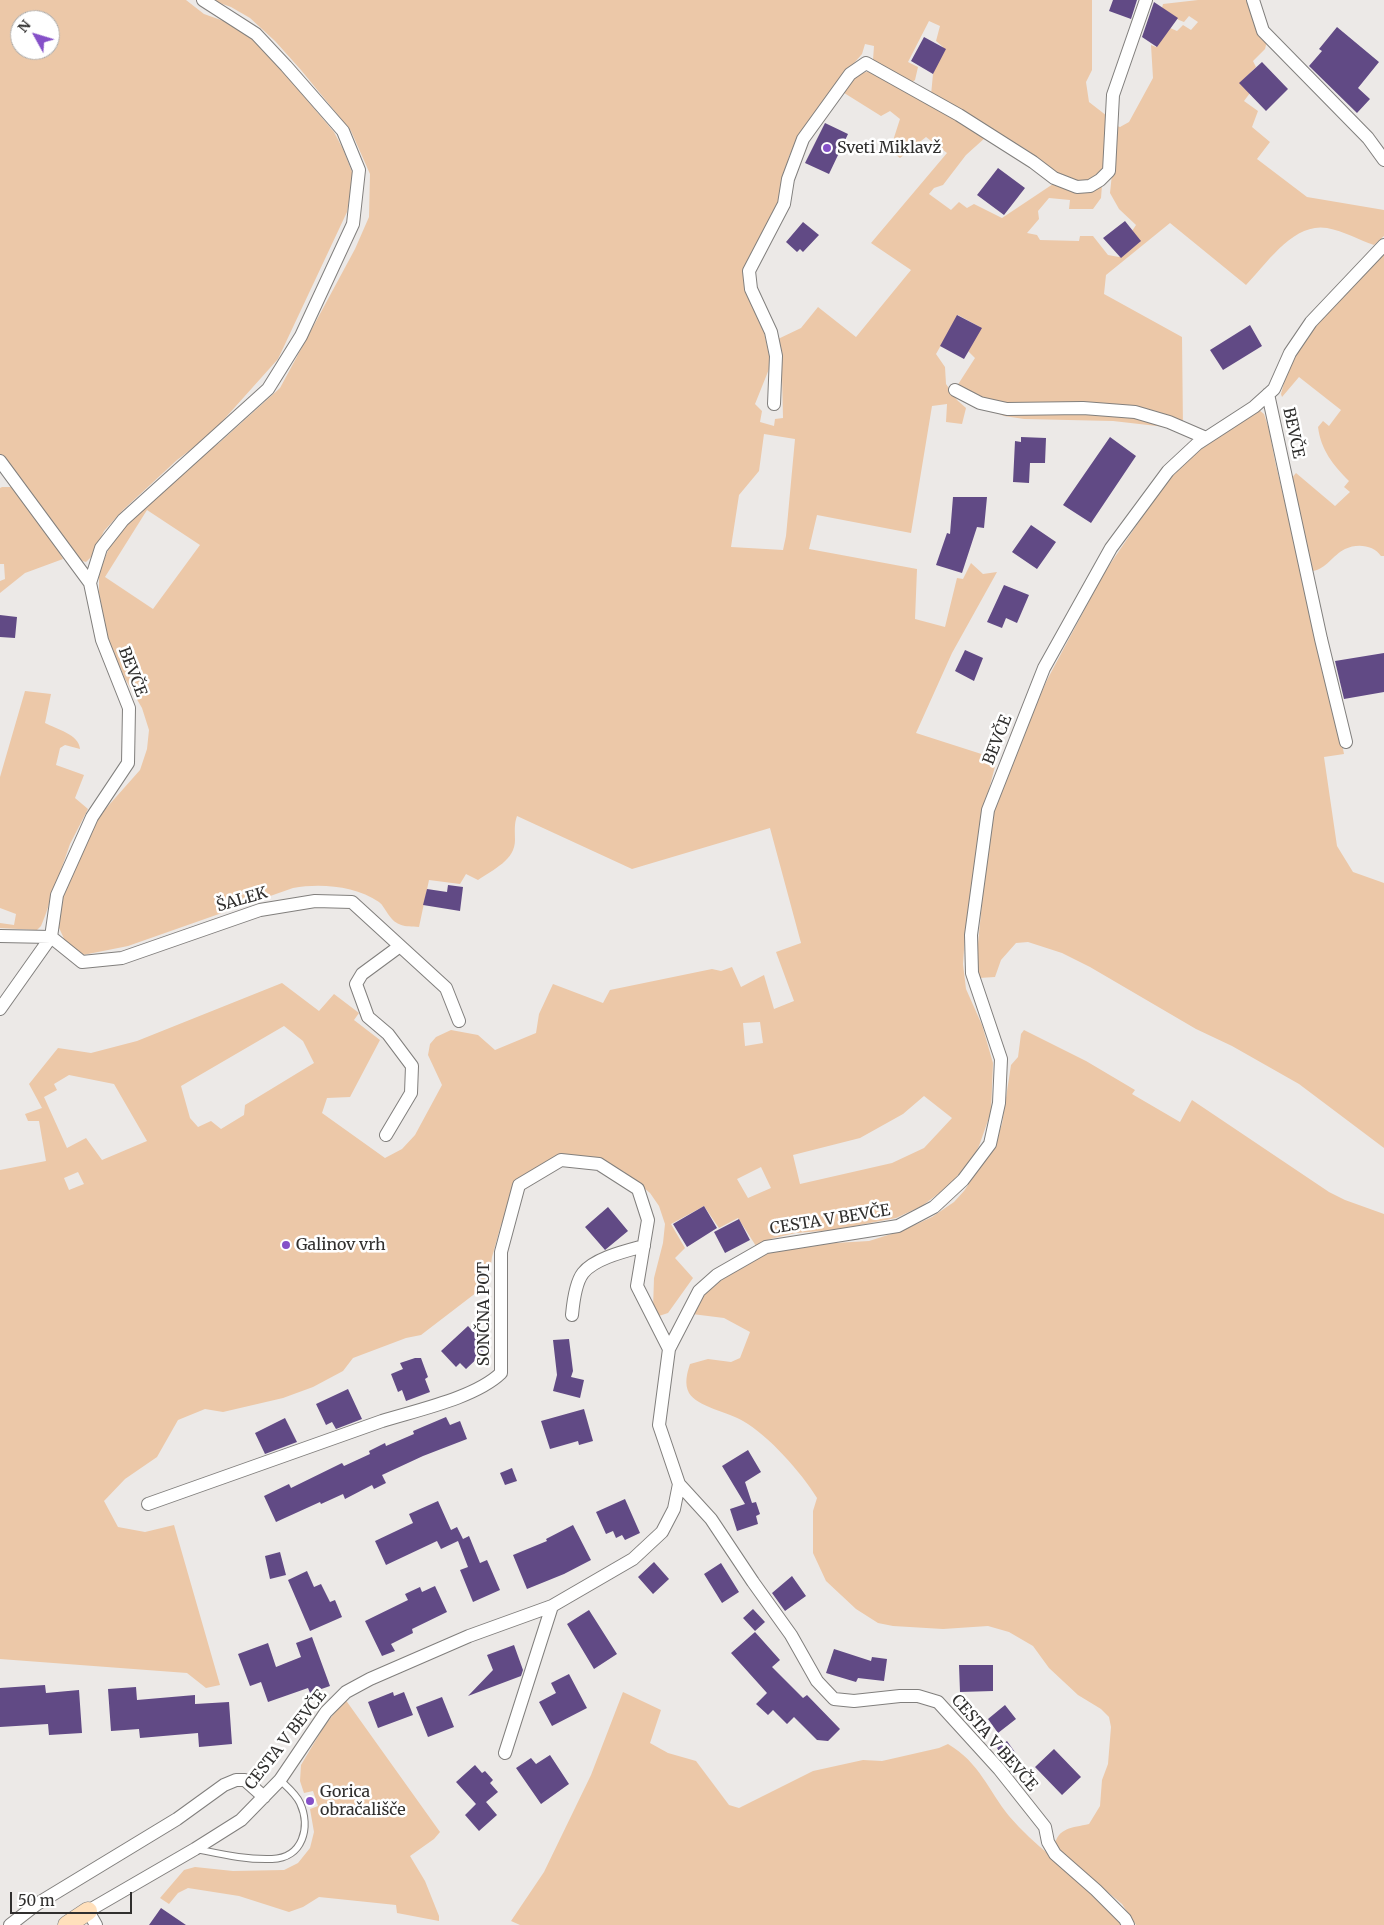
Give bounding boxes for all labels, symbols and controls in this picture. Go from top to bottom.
north arrow [10,10,60,60]
text: N [14,16,35,36]
place label: Sveti Miklavž [837,138,941,158]
marker: Sveti Miklavž [821,142,833,154]
street label: BEVČE [1278,406,1308,460]
street label: BEVČE [114,644,150,700]
street label: BEVČE [979,712,1017,768]
street label: ŠALEK [214,884,270,916]
street label: CESTA V BEVČE [768,1201,892,1239]
place label: Galinov vrh [296,1235,386,1255]
marker: Galinov vrh [280,1239,292,1251]
street label: SONČNA POT [474,1262,494,1366]
street label: CESTA V BEVČE [241,1686,331,1794]
street label: CESTA V BEVČE [947,1691,1041,1795]
place label: Gorica obračališče [320,1782,406,1820]
marker: Gorica obračališče [304,1795,316,1807]
scale bar [12,1882,135,1914]
text: 50 m [18,1891,55,1910]

